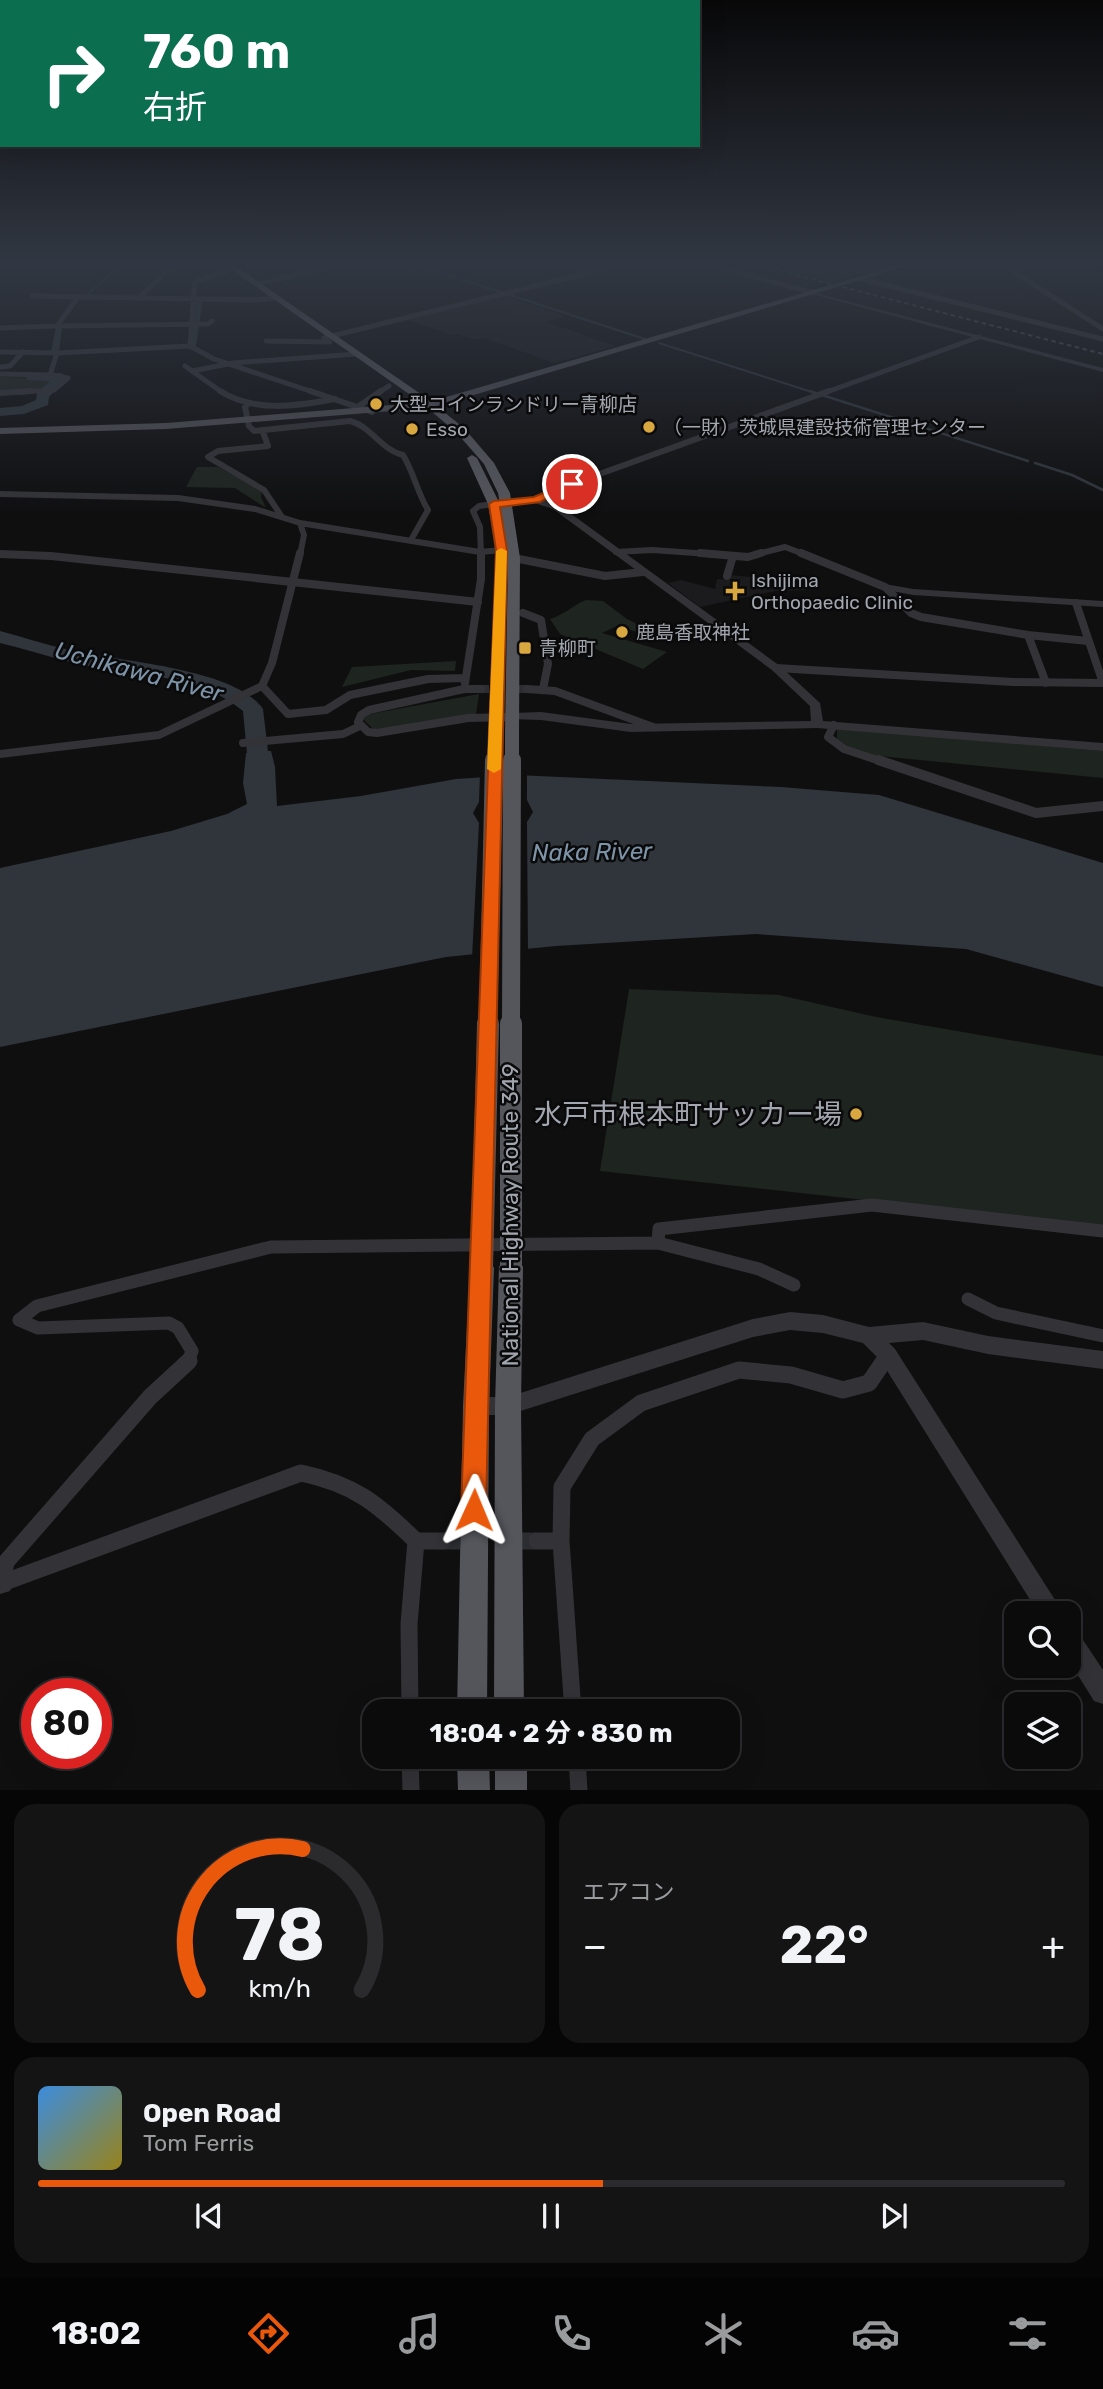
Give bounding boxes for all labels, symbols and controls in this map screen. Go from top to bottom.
text: 760 m [143,22,290,80]
icon: right [28,28,119,119]
text: 右折 [143,88,207,126]
place label: 大型コインランドリー青柳店 [390,393,637,416]
marker: 大型コインランドリー青柳店 [368,396,384,412]
place label: （一財）茨城県建設技術管理センター [663,416,986,439]
place label: Esso [426,418,468,441]
marker: （一財）茨城県建設技術管理センター [641,419,657,435]
marker: Esso [404,421,420,437]
pin [542,454,602,514]
icon: arrive [553,465,591,503]
place label: Ishijima Orthopaedic Clinic [751,569,913,614]
marker: Ishijima Orthopaedic Clinic [725,581,745,601]
place label: 鹿島香取神社 [636,621,750,644]
marker: 鹿島香取神社 [614,624,630,640]
water label: Uchikawa River [52,636,227,708]
place label: 青柳町 [539,637,596,660]
marker: 青柳町 [517,640,533,656]
water label: Naka River [532,837,653,867]
street label: National Highway Route 349 [496,1063,524,1367]
place label: 水戸市根本町サッカー場 [534,1098,842,1131]
marker: 水戸市根本町サッカー場 [848,1106,864,1122]
position arrow [437,1473,511,1547]
map controls [1004,1601,1081,1769]
button: search [1004,1601,1081,1678]
speed limit sign: 80 [21,1678,112,1769]
button: layers [1004,1692,1081,1769]
text: 18:04 · 2 分 · 830 m [429,1718,673,1749]
text: エアコン [583,1878,675,1906]
text: 78 [234,1892,325,1978]
text: 22° [780,1914,869,1976]
text: − [583,1923,607,1969]
text: + [1041,1923,1065,1969]
text: km/h [248,1973,310,2002]
text: Open Road [143,2098,281,2129]
text: Tom Ferris [143,2129,254,2157]
icon: previous [190,2197,228,2235]
icon: pause [532,2197,570,2235]
icon: next [875,2197,913,2235]
icon: directions [244,2309,293,2358]
icon: music [395,2309,444,2358]
icon: phone [547,2309,596,2358]
icon: climate [699,2309,748,2358]
icon: car [851,2309,900,2358]
icon: filters [1003,2309,1052,2358]
text: 18:02 [51,2314,141,2352]

